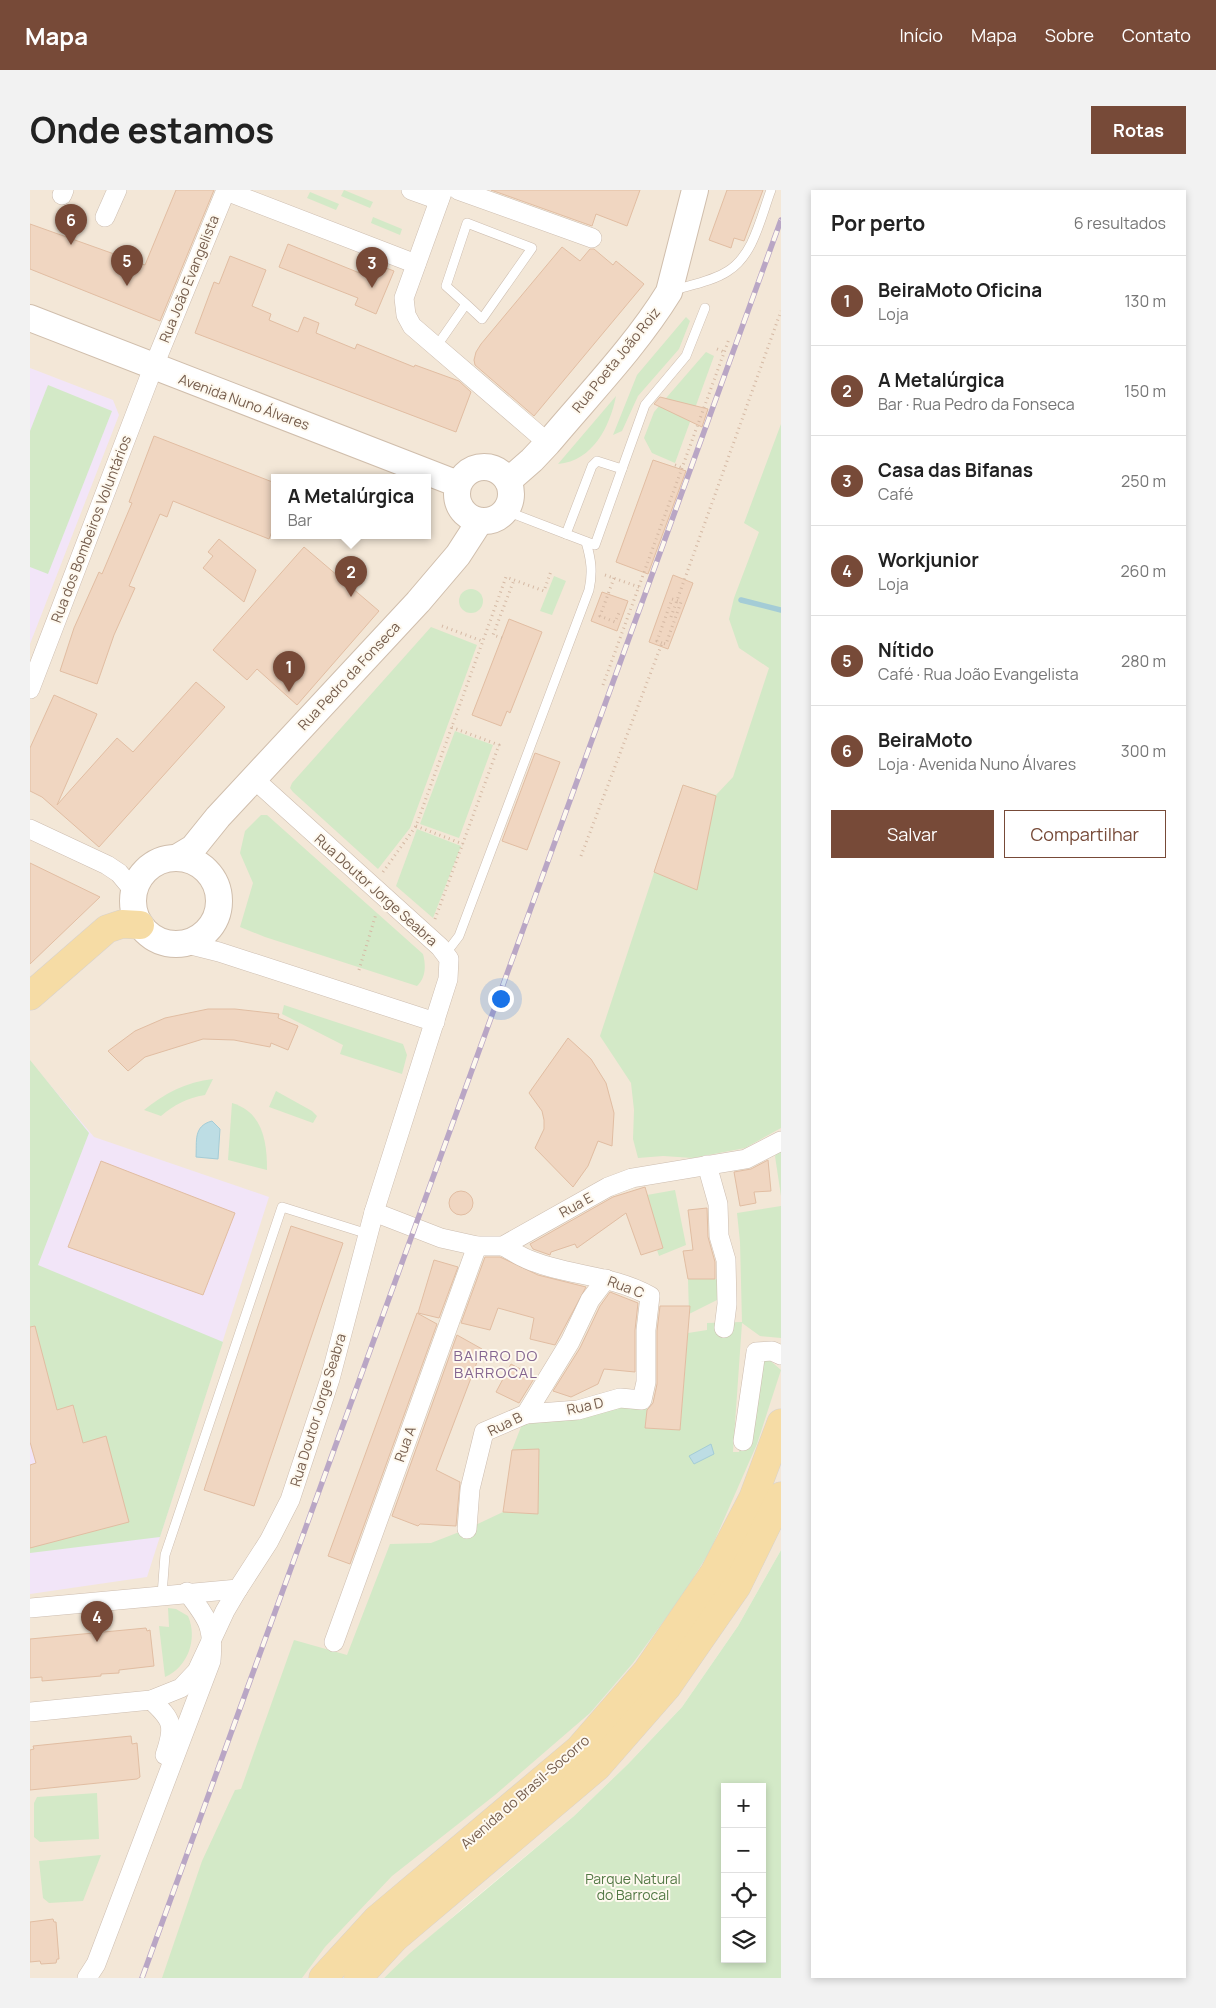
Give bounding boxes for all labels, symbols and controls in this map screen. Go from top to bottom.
text: Mapa [25,19,88,52]
text: Início [899,23,943,47]
text: Mapa [971,23,1017,47]
text: Sobre [1045,23,1094,47]
text: Contato [1122,23,1191,47]
text: Onde estamos [30,106,274,154]
button: Rotas [1091,106,1186,154]
pin: 6 [55,204,87,245]
text: Por perto [831,209,925,237]
street label: Rua João Evangelista [154,212,223,345]
text: 6 resultados [1074,212,1166,234]
pin: 5 [111,245,143,286]
pin: 3 [356,247,388,288]
text: BeiraMoto Oficina [878,277,1042,303]
text: 1 [843,290,851,312]
text: 130 m [1124,290,1166,312]
street label: Rua Poeta João Roiz [567,303,664,416]
text: Loja [878,303,909,325]
text: A Metalúrgica [878,367,1005,393]
street label: Avenida Nuno Álvares [176,369,312,434]
text: 2 [842,380,852,402]
text: 150 m [1124,380,1166,402]
text: Bar · Rua Pedro da Fonseca [878,393,1075,415]
street label: Rua dos Bombeiros Voluntários [46,432,135,625]
text: Casa das Bifanas [878,457,1033,483]
text: 3 [842,470,852,492]
text: 250 m [1121,470,1166,492]
popup [271,474,431,539]
text: A Metalúrgica [288,483,414,509]
text: Café [878,483,913,505]
text: Bar [288,509,312,531]
text: Workjunior [878,547,979,573]
pin: 2 [335,556,367,597]
text: 4 [842,560,852,582]
text: 260 m [1120,560,1166,582]
text: Loja [878,573,909,595]
street label: Rua Pedro da Fonseca [293,617,404,734]
text: Nítido [878,637,934,663]
text: 5 [842,650,852,672]
text: 280 m [1121,650,1166,672]
pin: 1 [273,651,305,692]
text: Café · Rua João Evangelista [878,663,1079,685]
text: BeiraMoto [878,727,972,753]
text: 6 [842,740,852,762]
text: 300 m [1121,740,1166,762]
text: Loja · Avenida Nuno Álvares [878,753,1076,775]
button: Salvar [831,810,994,858]
button: Compartilhar [1004,810,1166,858]
street label: Rua Doutor Jorge Seabra [311,829,442,950]
your location [488,986,514,1012]
street label: Rua E [556,1188,596,1222]
street label: Rua C [605,1271,647,1302]
street label: Rua Doutor Jorge Seabra [285,1331,350,1489]
district label: BAIRRO DO BARROCAL [454,1345,538,1383]
street label: Rua D [565,1392,605,1419]
street label: Rua B [484,1407,526,1440]
street label: Rua A [389,1423,420,1464]
pin: 4 [81,1601,113,1642]
street label: Avenida do Brasil-Socorro [456,1730,593,1853]
map controls [721,1783,766,1963]
button: + [721,1783,766,1828]
button: − [721,1828,766,1873]
park label: Parque Natural do Barrocal [585,1869,681,1904]
button: locate [721,1873,766,1918]
button: layers [721,1918,766,1963]

